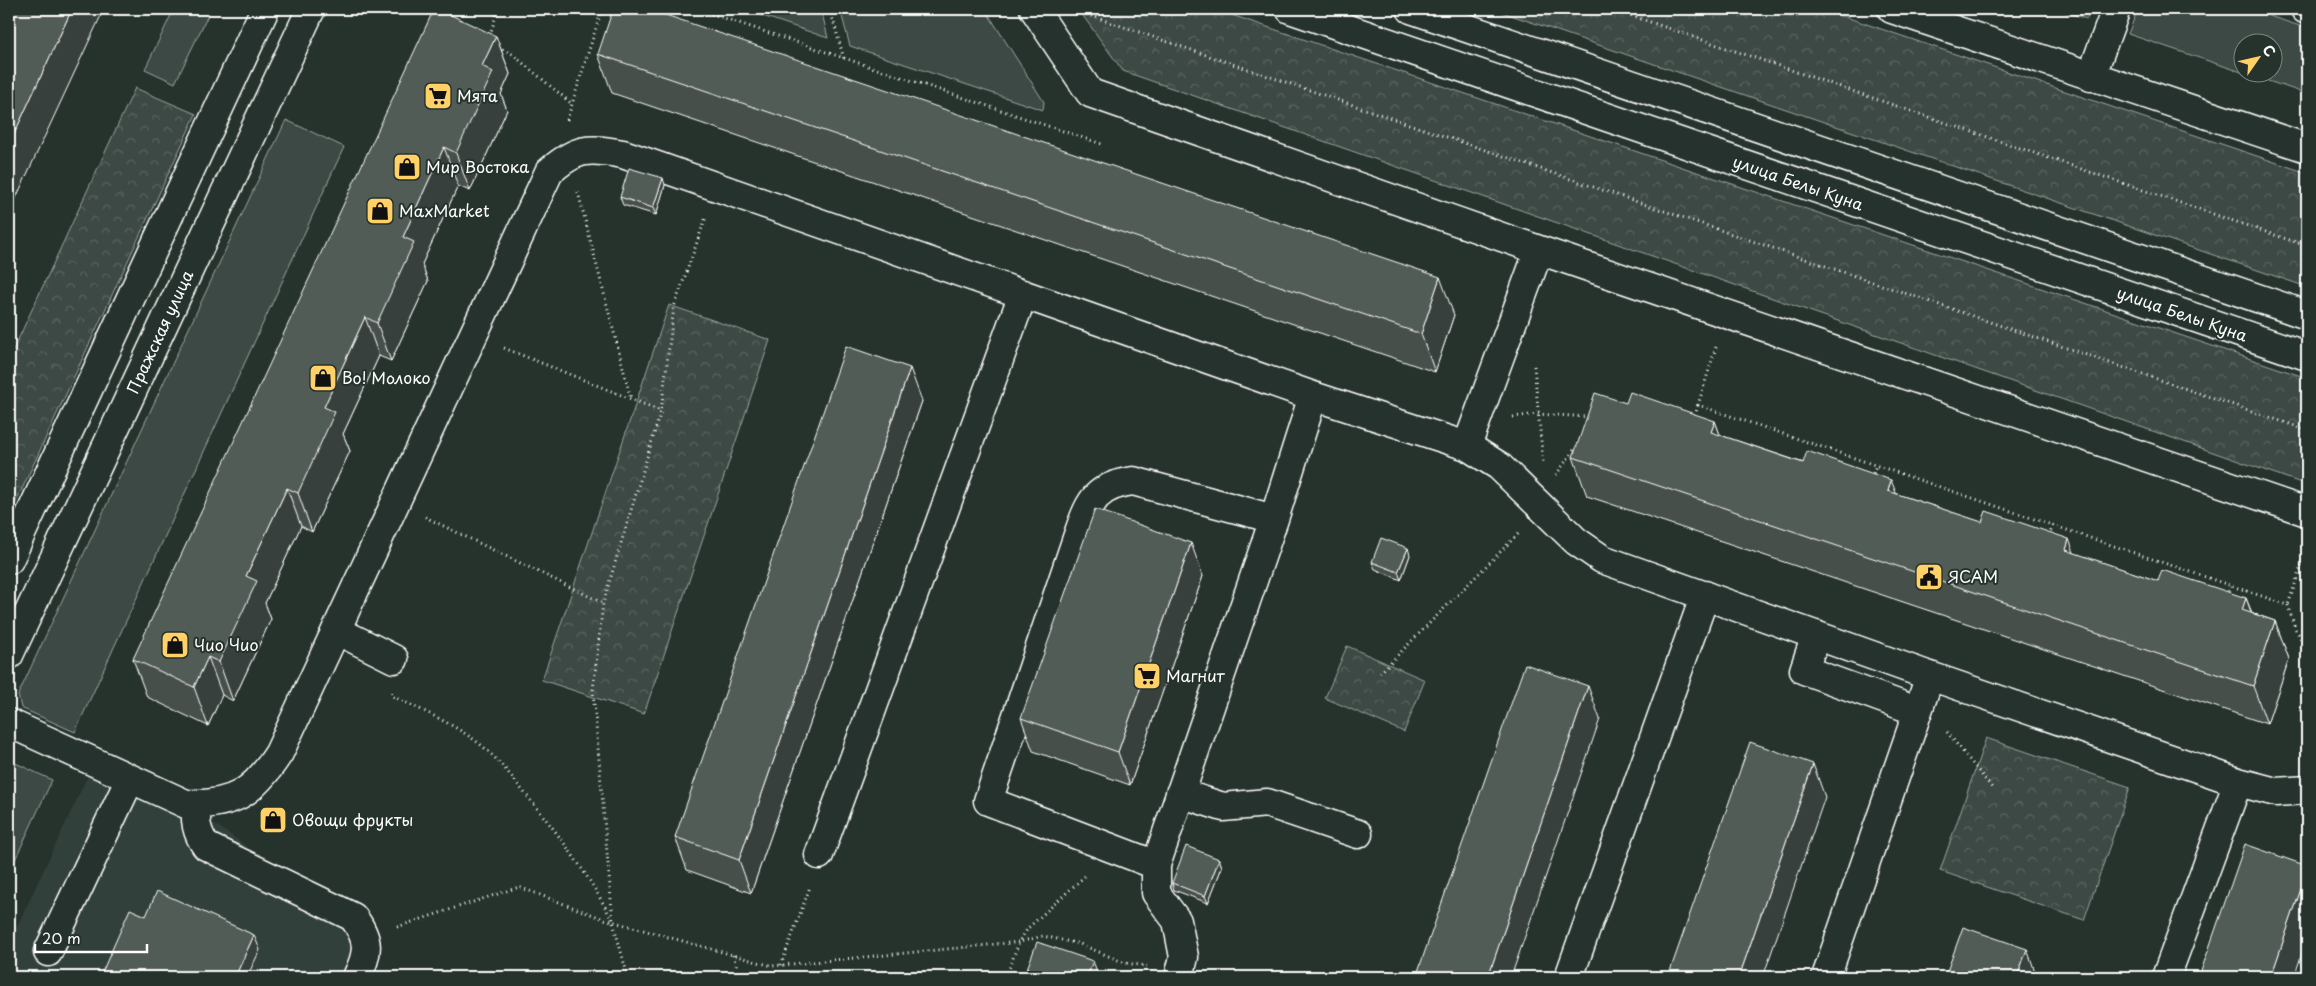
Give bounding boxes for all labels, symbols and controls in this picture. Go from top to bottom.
north arrow [2234,32,2284,82]
text: С [2258,40,2281,61]
supermarket icon: Мята [423,81,453,111]
place label: Мята [457,83,498,107]
street label: улица Белы Куна [1730,149,1867,216]
shop icon: Мир Востока [392,152,422,182]
place label: Мир Востока [426,154,529,178]
shop icon: MaxMarket [365,196,395,226]
place label: MaxMarket [399,198,490,222]
street label: Пражская улица [120,266,198,397]
street label: улица Белы Куна [2114,280,2251,347]
shop icon: Во! Молоко [308,363,338,393]
place label: Во! Молоко [342,365,431,389]
public building icon: ЯСАМ [1914,562,1944,592]
place label: ЯСАМ [1948,564,1998,588]
shop icon: Чио Чио [160,630,190,660]
place label: Чио Чио [194,632,259,656]
supermarket icon: Магнит [1132,661,1162,691]
place label: Магнит [1166,663,1226,687]
shop icon: Овощи фрукты [258,805,288,835]
place label: Овощи фрукты [292,807,413,831]
scale bar [35,921,148,953]
text: 20 m [42,926,81,949]

